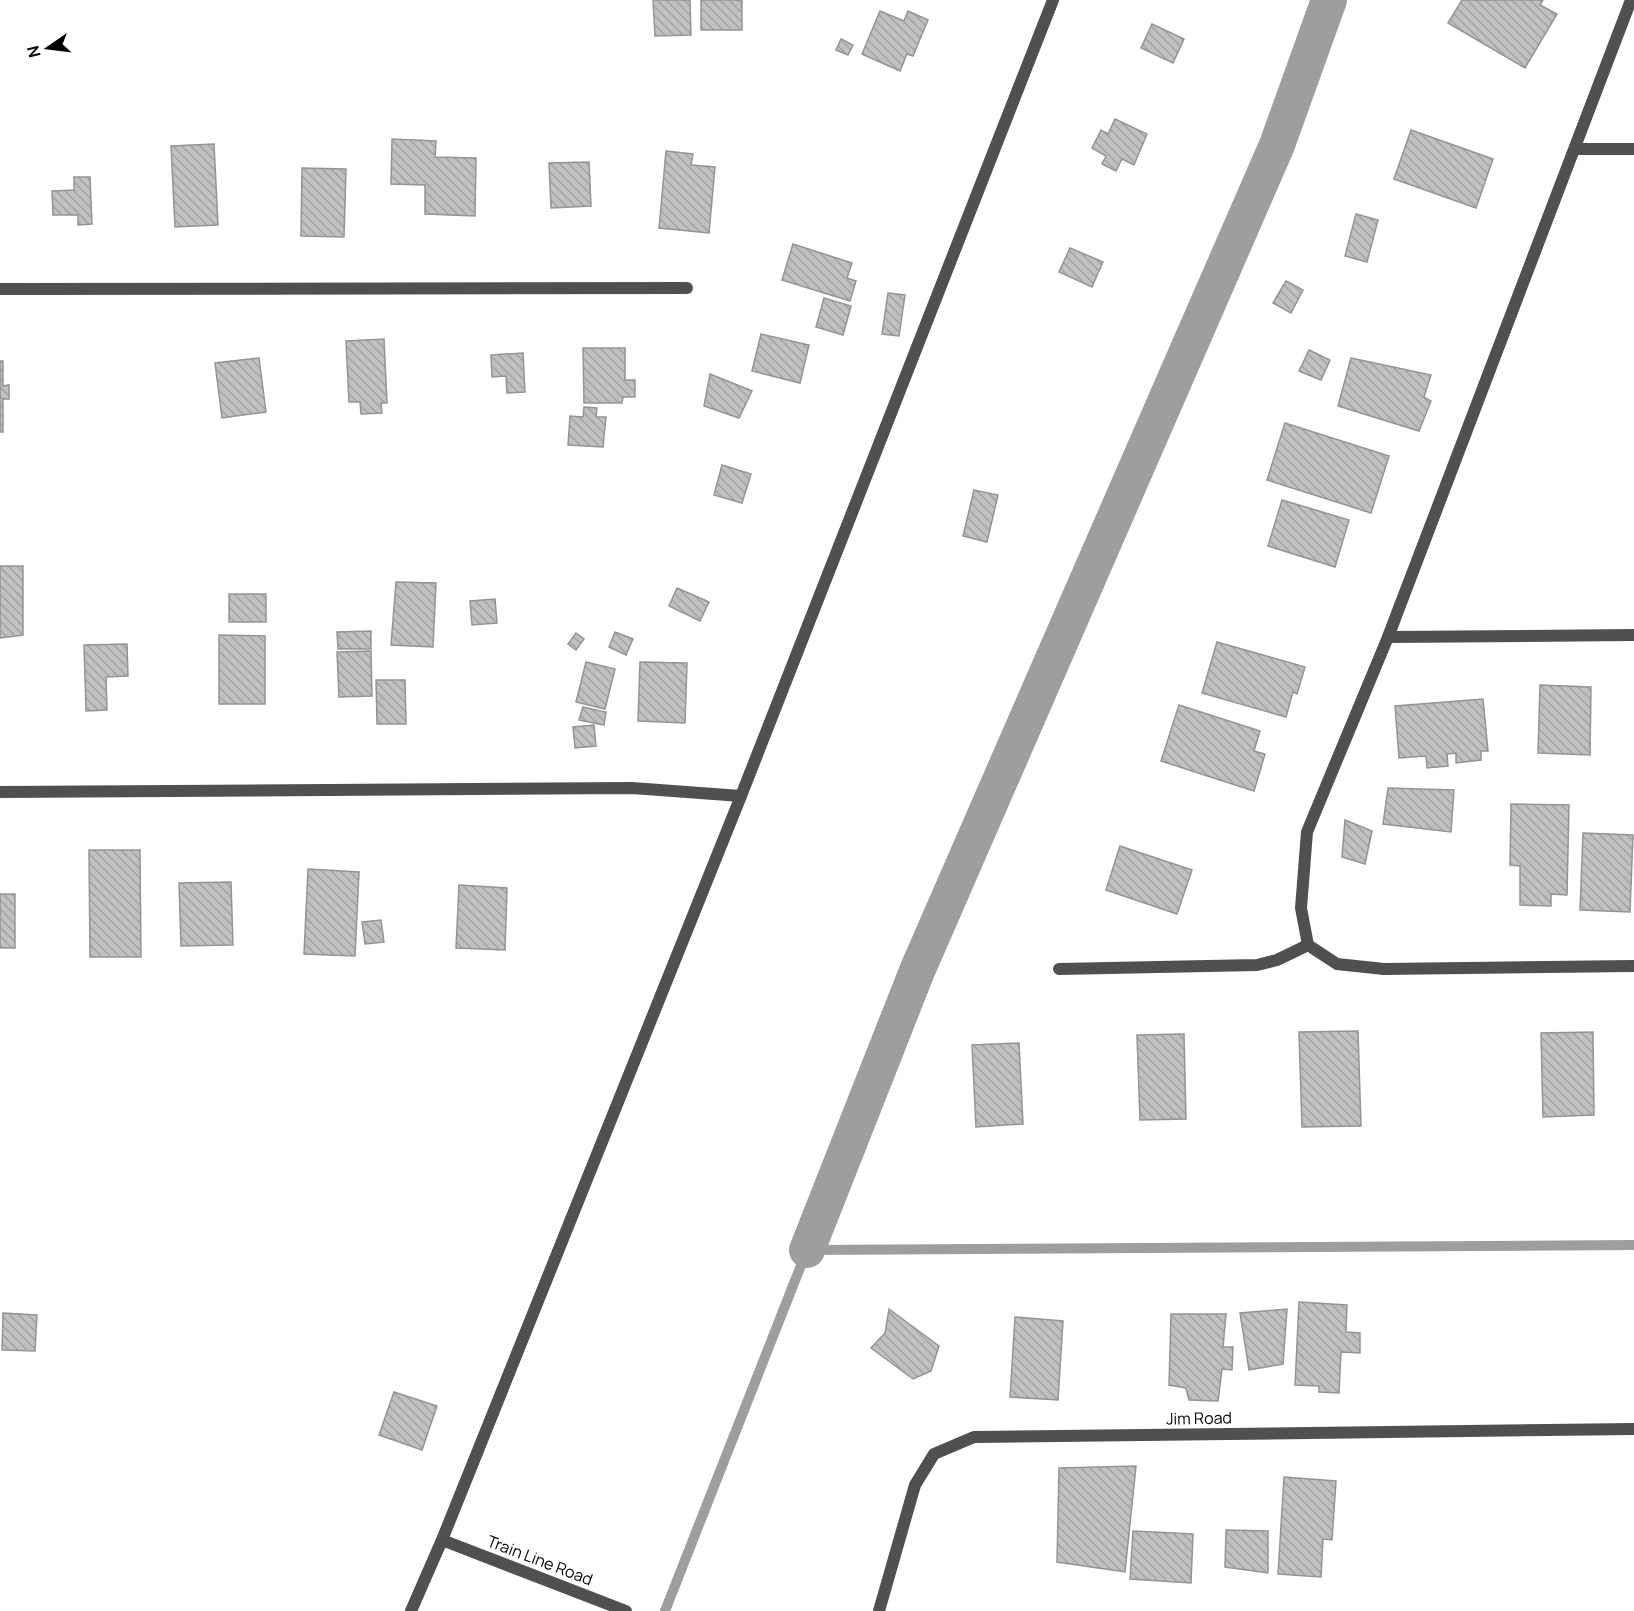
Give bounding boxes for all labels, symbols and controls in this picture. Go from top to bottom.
north arrow [18,18,78,78]
text: N [21,43,46,60]
street label: Jim Road [1166,1406,1232,1430]
street label: Train Line Road [484,1530,596,1590]

